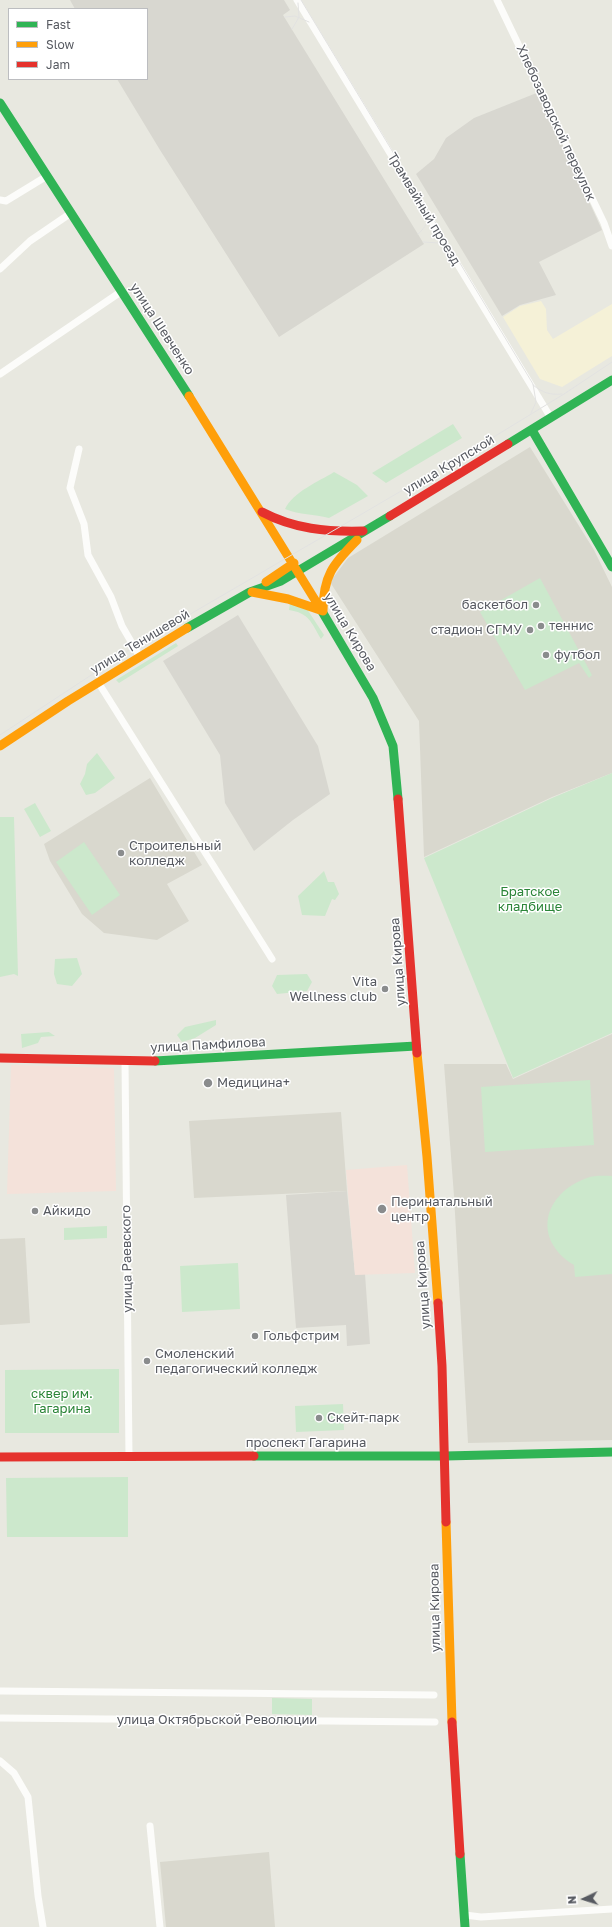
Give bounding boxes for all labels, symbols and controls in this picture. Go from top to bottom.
legend [8,8,148,80]
text: Fast [46,17,71,32]
text: Slow [46,37,74,52]
street label: Хлебозаводской переулок [513,43,599,203]
text: Jam [46,57,70,72]
street label: Трамвайный проезд [384,150,464,268]
street label: улица Шевченко [126,280,198,378]
street label: улица Крупской [401,432,497,498]
street label: улица Кирова [320,590,380,674]
place label: баскетбол [462,597,528,613]
marker: баскетбол [531,600,541,610]
street label: улица Тенишевой [88,606,192,678]
place label: теннис [549,618,594,634]
marker: теннис [536,621,546,631]
place label: стадион СГМУ [431,622,522,638]
marker: стадион СГМУ [525,625,535,635]
place label: футбол [554,647,600,663]
marker: футбол [541,650,551,660]
place label: Строительный колледж [129,838,221,869]
marker: Строительный колледж [116,848,126,858]
park label: Братское кладбище [498,884,562,915]
street label: улица Кирова [387,917,409,1007]
place label: Vita Wellness club [290,974,377,1005]
marker: Vita Wellness club [380,984,390,994]
street label: улица Памфилова [150,1034,266,1056]
place label: Медицина+ [217,1075,290,1091]
marker: Медицина+ [202,1077,214,1089]
place label: Перинатальный центр [391,1194,493,1225]
place label: Айкидо [43,1203,91,1219]
marker: Перинатальный центр [376,1203,388,1215]
street label: улица Раевского [118,1205,136,1313]
marker: Айкидо [30,1206,40,1216]
street label: улица Кирова [412,1240,434,1330]
place label: Гольфстрим [263,1328,339,1344]
marker: Гольфстрим [250,1331,260,1341]
place label: Смоленский педагогический колледж [155,1346,317,1377]
marker: Смоленский педагогический колледж [142,1356,152,1366]
park label: сквер им. Гагарина [31,1386,93,1417]
place label: Скейт-парк [327,1410,399,1426]
marker: Скейт-парк [314,1413,324,1423]
street label: проспект Гагарина [246,1435,366,1451]
street label: улица Кирова [426,1563,444,1653]
street label: улица Октябрьской Революции [117,1712,317,1728]
north arrow [564,1879,604,1919]
text: N [565,1895,578,1905]

